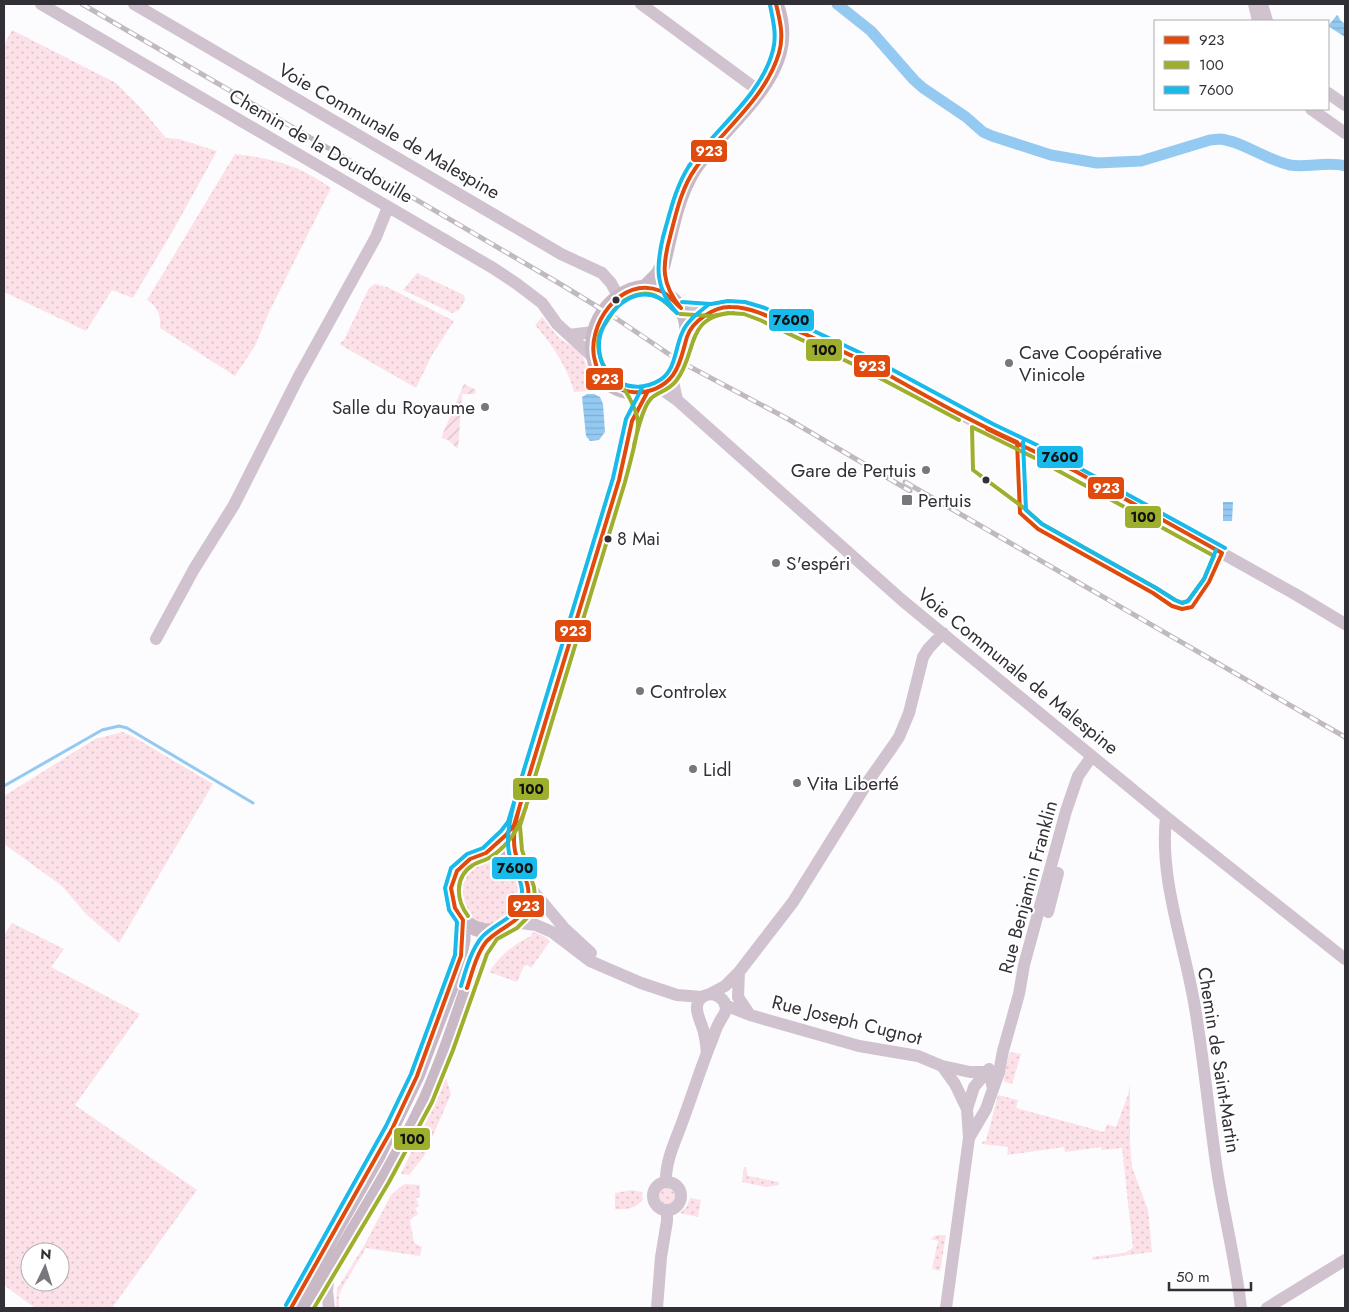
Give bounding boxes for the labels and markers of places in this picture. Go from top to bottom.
unlabelled marker [611,295,621,305]
place label: Cave Coopérative Vinicole [1019,339,1162,388]
marker: Cave Coopérative Vinicole [1003,357,1015,369]
place label: Salle du Royaume [332,394,475,421]
marker: Salle du Royaume [479,401,491,413]
place label: Gare de Pertuis [791,457,916,484]
marker: Gare de Pertuis [920,464,932,476]
unlabelled marker [981,475,991,485]
place label: Pertuis [918,487,972,514]
marker: Pertuis [900,493,914,507]
place label: 8 Mai [617,526,660,552]
marker: 8 Mai [603,534,613,544]
place label: S'espéri [786,550,850,577]
marker: S'espéri [770,557,782,569]
place label: Controlex [650,678,726,705]
marker: Controlex [634,685,646,697]
place label: Lidl [703,756,732,783]
marker: Lidl [687,763,699,775]
place label: Vita Liberté [807,770,899,797]
marker: Vita Liberté [791,777,803,789]

